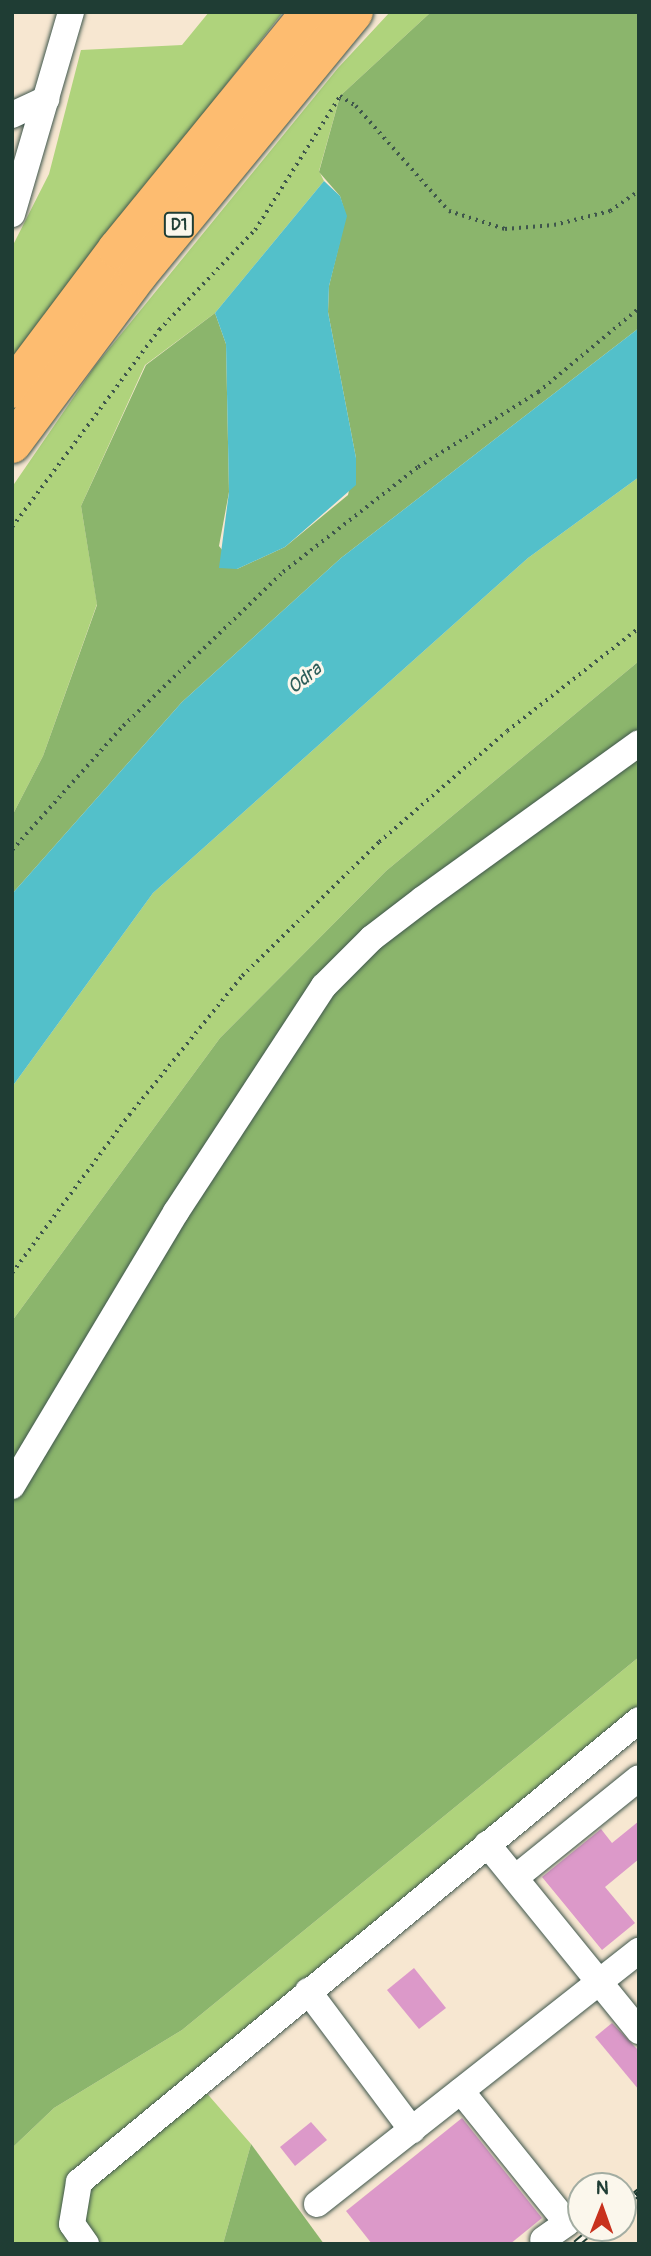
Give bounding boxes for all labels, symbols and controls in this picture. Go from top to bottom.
road number: D1 [163,213,195,238]
water label: Odra [283,659,327,699]
north arrow [567,2172,637,2242]
text: N [596,2176,609,2200]

